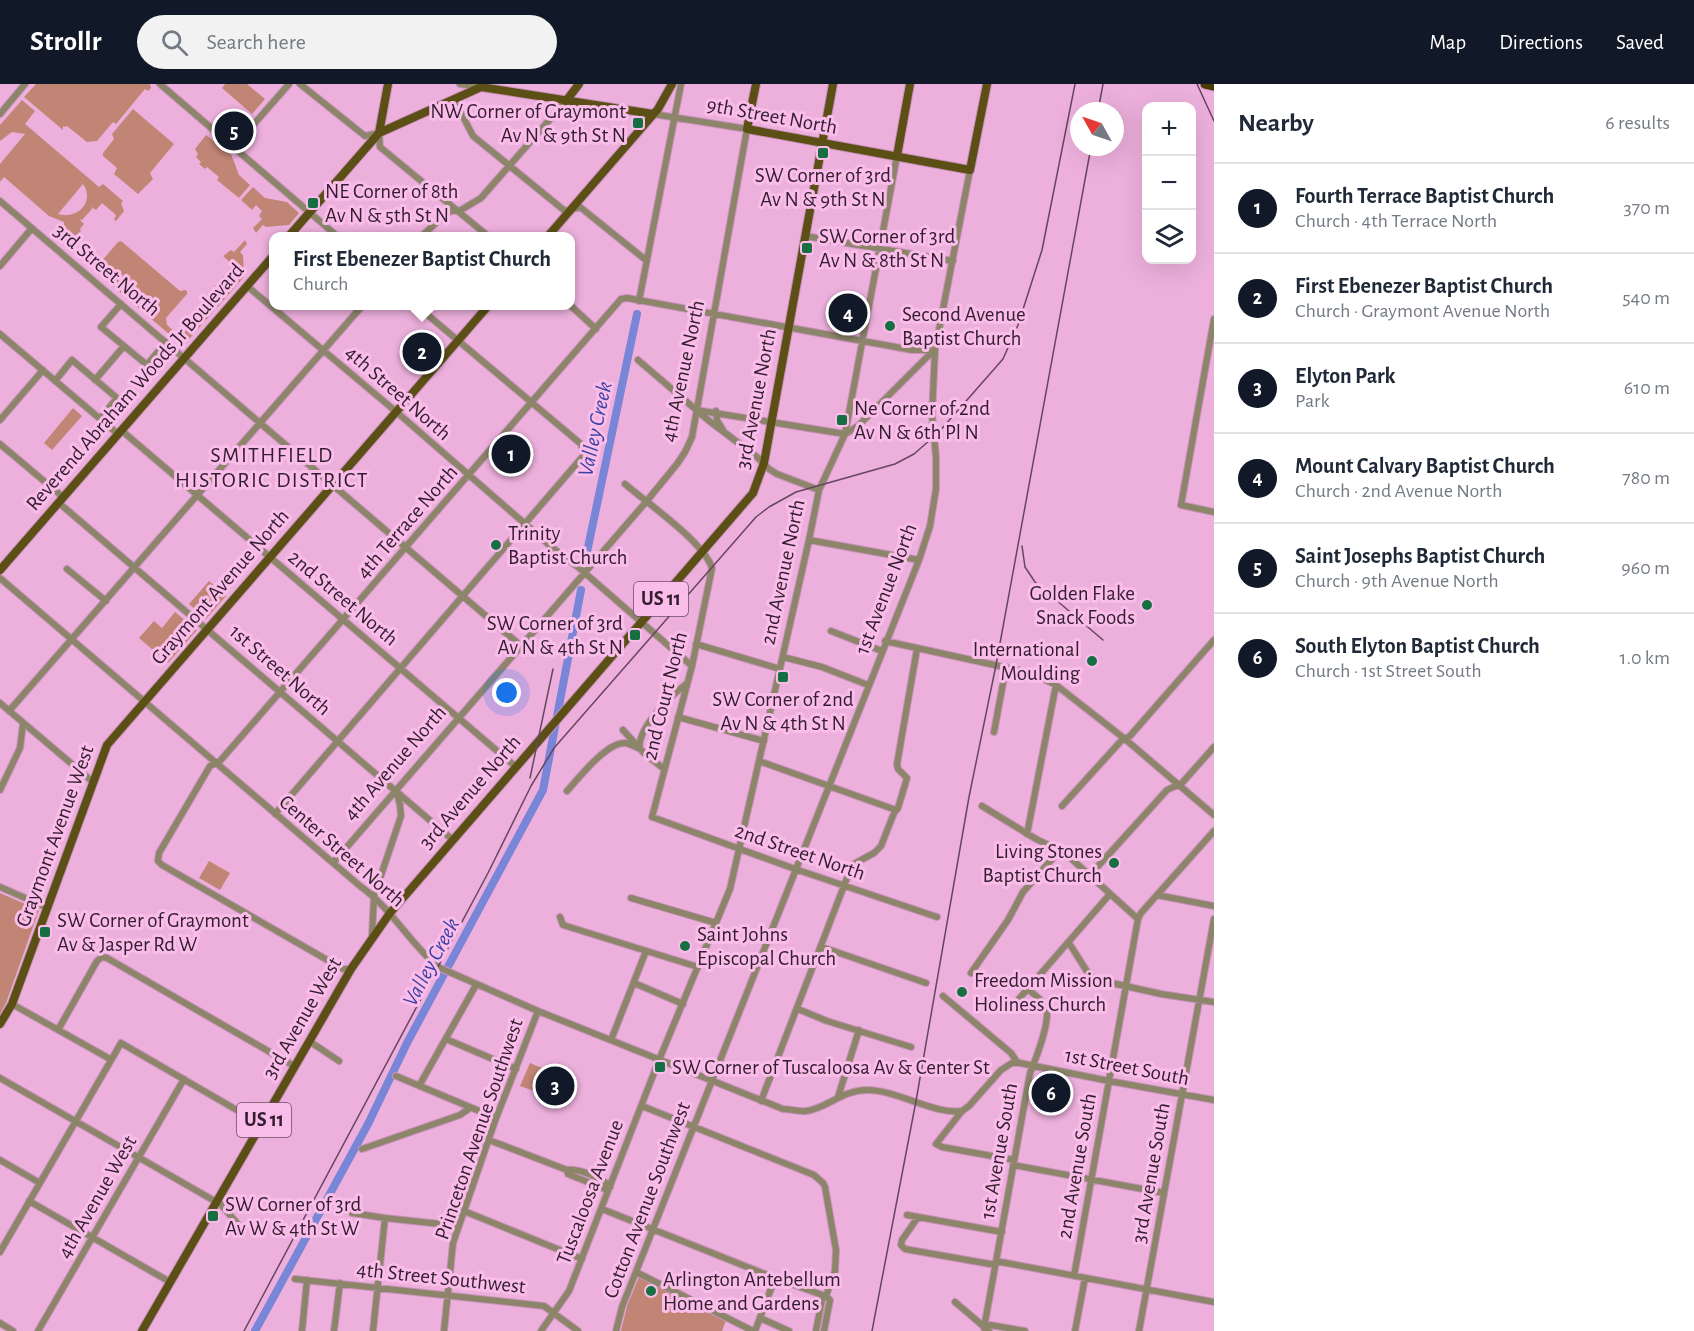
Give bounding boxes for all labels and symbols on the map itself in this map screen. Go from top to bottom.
street label: 9th Street North [705,94,839,138]
place label: NW Corner of Graymont Av N & 9th St N [430,101,626,146]
north arrow [1070,102,1124,156]
pin: 5 [214,108,254,154]
marker: NW Corner of Graymont Av N & 9th St N [631,116,645,130]
marker: SW Corner of 3rd Av N & 9th St N [816,146,830,160]
place label: SW Corner of 3rd Av N & 9th St N [755,165,891,210]
place label: NE Corner of 8th Av N & 5th St N [325,181,458,226]
marker: NE Corner of 8th Av N & 5th St N [306,196,320,210]
street label: 3rd Street North [50,220,164,320]
place label: SW Corner of 3rd Av N & 8th St N [819,226,955,271]
marker: SW Corner of 3rd Av N & 8th St N [800,241,814,255]
street label: Reverend Abraham Woods Jr Boulevard [22,259,248,515]
pin: 4 [828,290,868,336]
street label: 4th Avenue North [658,298,708,444]
place label: Second Avenue Baptist Church [902,304,1026,349]
marker: Second Avenue Baptist Church [883,319,897,333]
street label: 3rd Avenue North [732,327,780,471]
pin: 2 [402,330,442,374]
street label: 4th Street North [341,342,455,444]
water label: Valley Creek [574,380,616,478]
place label: Ne Corner of 2nd Av N & 6th Pl N [854,398,990,443]
marker: Ne Corner of 2nd Av N & 6th Pl N [835,413,849,427]
pin: 1 [492,432,530,476]
district label: SMITHFIELD HISTORIC DISTRICT [175,444,369,491]
street label: 4th Terrace North [352,461,462,583]
street label: 2nd Avenue North [757,498,809,646]
street label: Graymont Avenue North [147,505,293,669]
street label: 1st Avenue North [851,521,921,657]
place label: Trinity Baptist Church [508,523,628,568]
marker: Trinity Baptist Church [489,538,503,552]
street label: 2nd Street North [284,546,402,650]
road number: US 11 [634,582,688,616]
place label: Golden Flake Snack Foods [1030,583,1135,628]
marker: Golden Flake Snack Foods [1140,598,1154,612]
place label: SW Corner of 3rd Av N & 4th St N [487,613,623,658]
street label: 1st Street North [225,621,335,719]
marker: SW Corner of 3rd Av N & 4th St N [628,628,642,642]
street label: 2nd Court North [639,630,691,762]
place label: International Moulding [973,639,1081,684]
marker: International Moulding [1085,654,1099,668]
marker: SW Corner of 2nd Av N & 4th St N [776,670,790,684]
your location [492,678,521,707]
place label: SW Corner of 2nd Av N & 4th St N [712,689,854,734]
street label: 4th Avenue North [340,702,450,824]
street label: 3rd Avenue North [415,731,525,853]
street label: Graymont Avenue West [12,742,98,930]
street label: Center Street North [275,791,409,911]
street label: 2nd Street North [732,820,868,884]
place label: Living Stones Baptist Church [983,841,1102,886]
marker: Living Stones Baptist Church [1107,856,1121,870]
place label: SW Corner of Graymont Av & Jasper Rd W [57,910,249,955]
water label: Valley Creek [399,914,463,1010]
place label: Saint Johns Episcopal Church [697,924,836,969]
marker: SW Corner of Graymont Av & Jasper Rd W [38,925,52,939]
marker: Saint Johns Episcopal Church [678,939,692,953]
street label: 3rd Avenue West [259,953,345,1082]
place label: Freedom Mission Holiness Church [974,970,1113,1015]
marker: Freedom Mission Holiness Church [955,985,969,999]
street label: Princeton Avenue Southwest [431,1015,527,1242]
street label: 1st Street South [1063,1045,1191,1089]
place label: SW Corner of Tuscaloosa Av & Center St [672,1057,990,1078]
marker: SW Corner of Tuscaloosa Av & Center St [653,1060,667,1074]
pin: 3 [536,1064,574,1108]
pin: 6 [1032,1070,1070,1116]
street label: 1st Avenue South [977,1081,1021,1221]
street label: 2nd Avenue South [1054,1092,1100,1240]
street label: Cotton Avenue Southwest [600,1099,694,1301]
street label: 3rd Avenue South [1128,1101,1174,1245]
road number: US 11 [237,1103,291,1137]
street label: Tuscaloosa Avenue [553,1117,627,1267]
street label: 4th Avenue West [53,1132,141,1262]
place label: SW Corner of 3rd Av W & 4th St W [225,1194,361,1239]
marker: SW Corner of 3rd Av W & 4th St W [206,1209,220,1223]
street label: 4th Street Southwest [355,1259,527,1297]
place label: Arlington Antebellum Home and Gardens [663,1269,841,1314]
marker: Arlington Antebellum Home and Gardens [644,1284,658,1298]

